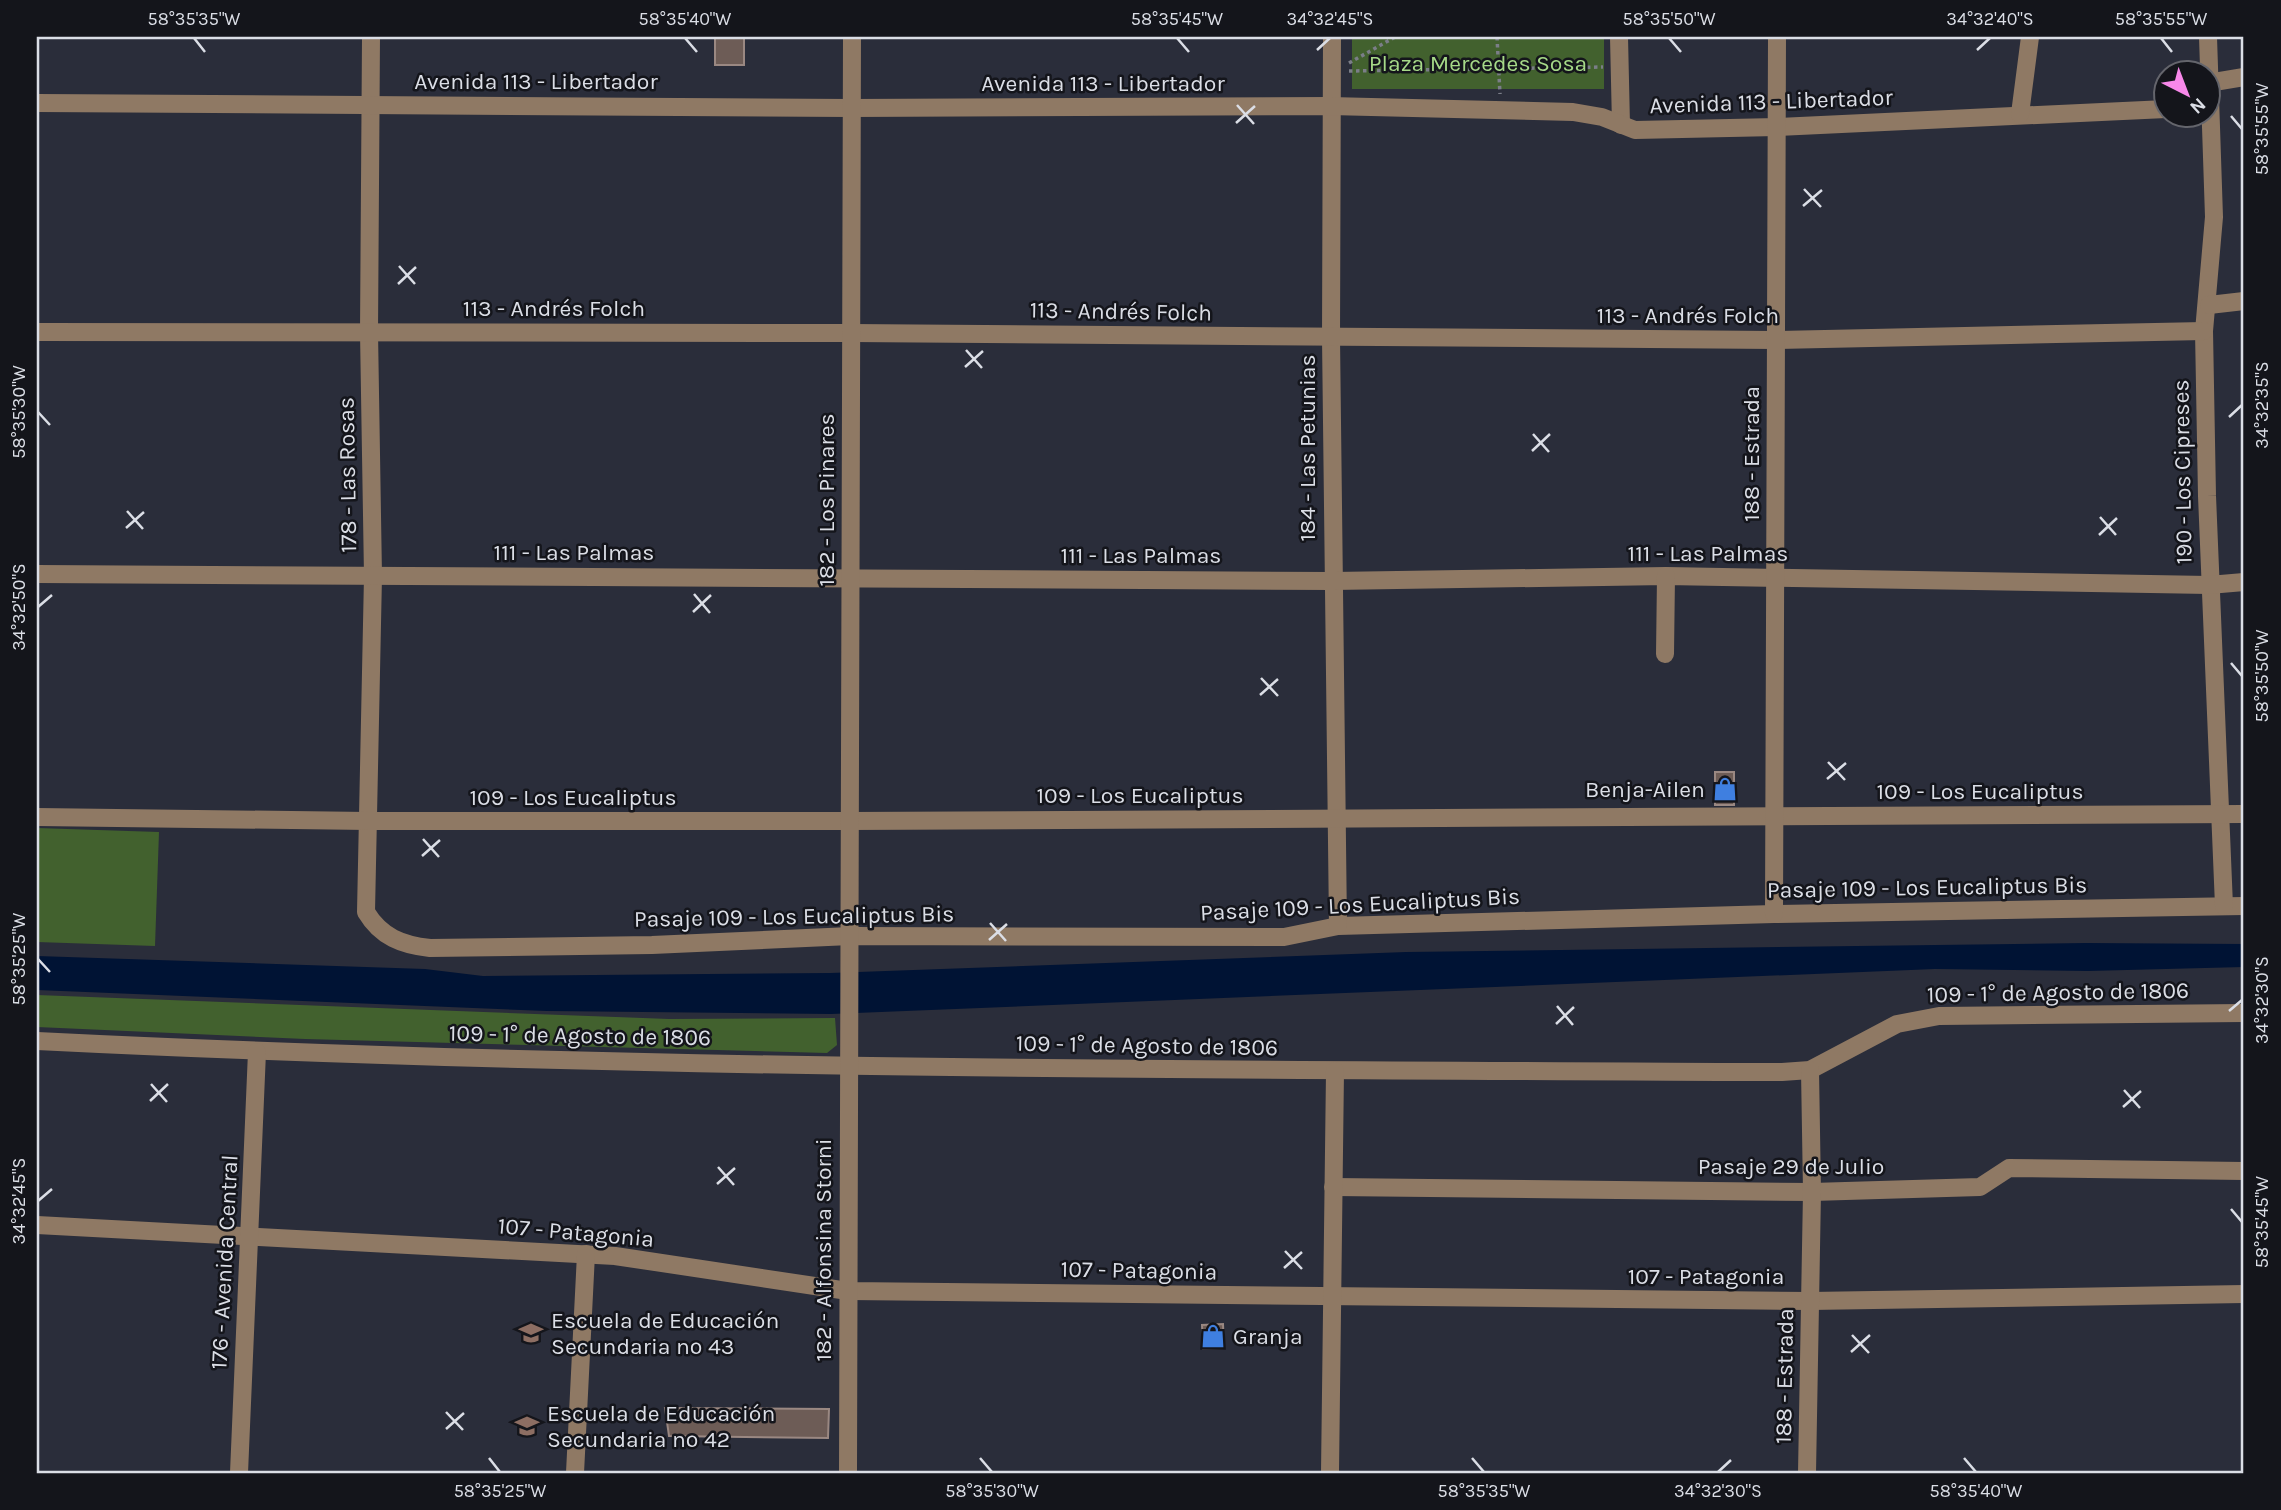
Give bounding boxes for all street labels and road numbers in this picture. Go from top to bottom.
street label: Avenida 113 - Libertador [414,68,658,95]
street label: Avenida 113 - Libertador [981,70,1225,97]
street label: Avenida 113 - Libertador [1649,84,1894,119]
street label: 113 - Andrés Folch [463,295,645,322]
street label: 113 - Andrés Folch [1030,296,1212,327]
street label: 113 - Andrés Folch [1597,302,1779,329]
street label: 184 - Las Petunias [1294,354,1321,542]
street label: 190 - Los Cipreses [2167,379,2198,565]
street label: 188 - Estrada [1738,386,1765,522]
street label: 178 - Las Rosas [333,397,362,553]
street label: 182 - Los Pinares [813,413,840,587]
street label: 111 - Las Palmas [494,539,654,566]
street label: 111 - Las Palmas [1628,540,1788,567]
street label: 111 - Las Palmas [1061,542,1221,569]
street label: 109 - Los Eucaliptus [1876,778,2084,805]
street label: 109 - Los Eucaliptus [1036,782,1244,809]
street label: 109 - Los Eucaliptus [469,784,677,811]
street label: Pasaje 109 - Los Eucaliptus Bis [1767,871,2087,904]
street label: Pasaje 109 - Los Eucaliptus Bis [1199,883,1521,926]
street label: Pasaje 109 - Los Eucaliptus Bis [634,900,954,933]
street label: 109 - 1° de Agosto de 1806 [1927,977,2189,1008]
street label: 109 - 1° de Agosto de 1806 [449,1020,711,1051]
street label: 109 - 1° de Agosto de 1806 [1016,1030,1278,1061]
street label: 182 - Alfonsina Storni [810,1138,837,1362]
street label: Pasaje 29 de Julio [1698,1153,1884,1180]
street label: 176 - Avenida Central [205,1154,244,1370]
street label: 107 - Patagonia [497,1212,655,1253]
street label: 107 - Patagonia [1060,1256,1218,1285]
street label: 107 - Patagonia [1628,1263,1784,1290]
street label: 188 - Estrada [1770,1308,1799,1444]

